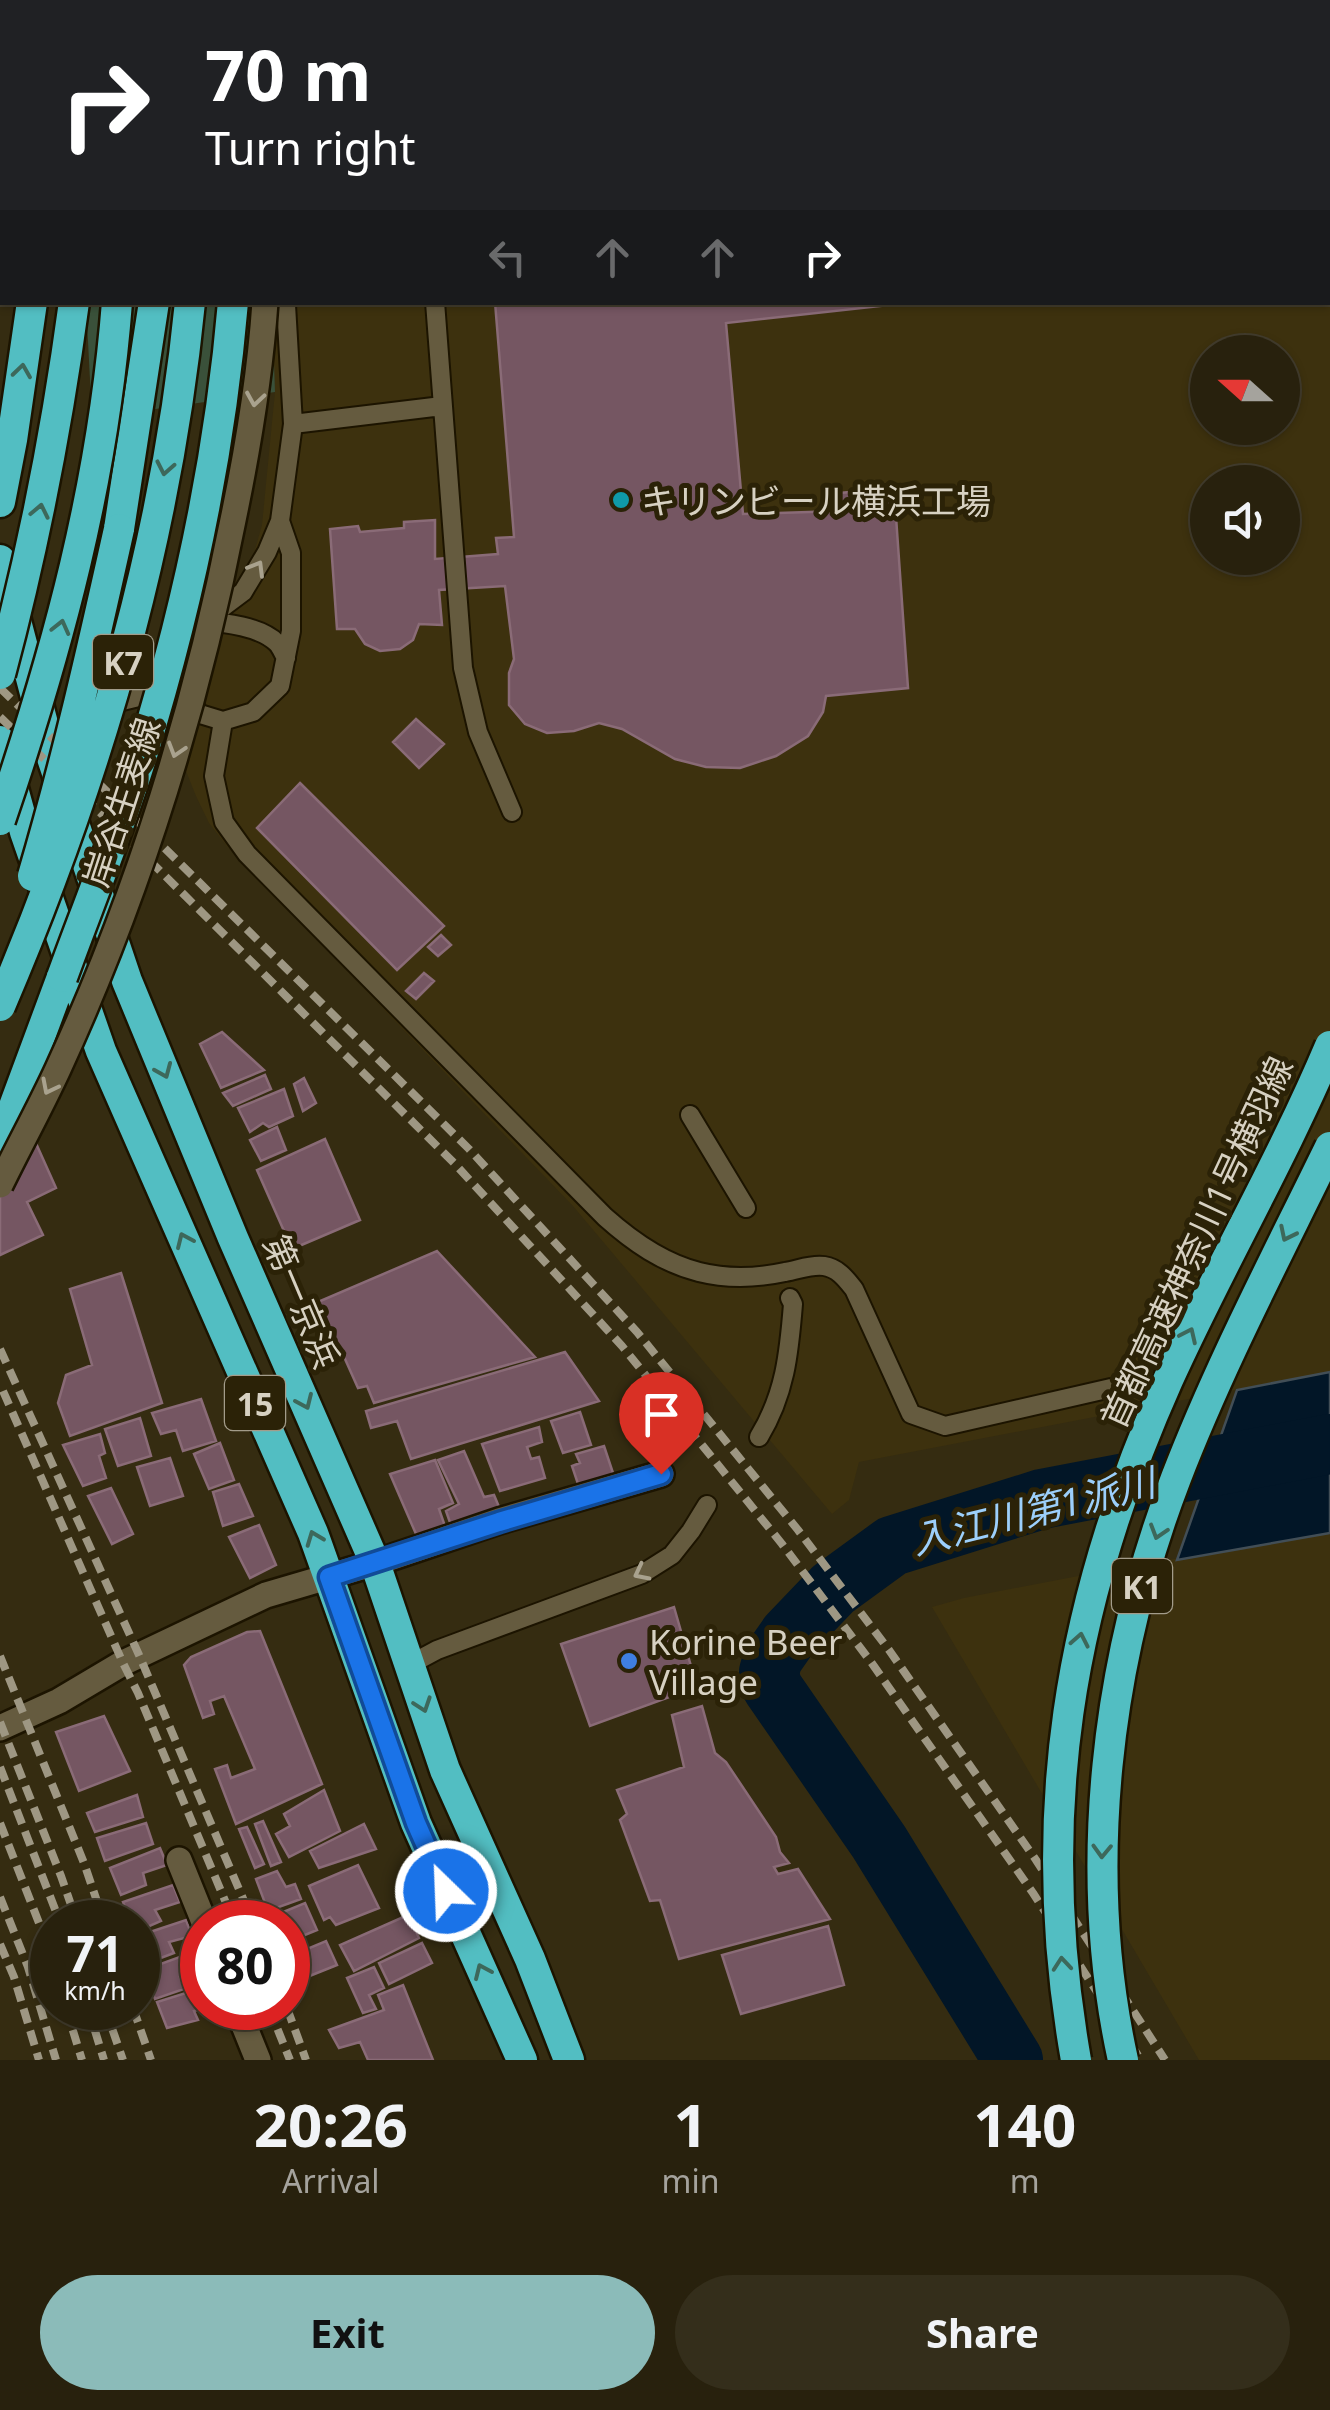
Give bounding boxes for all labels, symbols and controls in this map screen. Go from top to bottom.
text: 70 m [205,26,372,122]
icon: right [40,40,170,170]
text: Turn right [205,117,416,178]
icon: left [480,230,535,285]
icon: ahead [585,230,640,285]
icon: ahead [690,230,745,285]
icon: right [795,230,850,285]
north arrow [1190,335,1300,445]
map controls [1190,335,1300,575]
one-way arrow [11,363,32,380]
one-way arrow [245,391,266,408]
one-way arrow [156,459,177,476]
button: sound [1190,465,1300,575]
place label: キリンビール横浜工場 [641,477,991,524]
marker: キリンビール横浜工場 [610,489,632,511]
one-way arrow [28,503,49,520]
one-way arrow [245,561,264,579]
one-way arrow [49,619,70,636]
road number: K7 [93,635,153,689]
street label: 岸谷生麦線 [72,712,170,892]
one-way arrow [167,741,188,758]
street label: 首都高速神奈川1号横羽線 [1089,1049,1303,1435]
one-way arrow [153,1061,173,1079]
one-way arrow [42,1076,61,1094]
one-way arrow [1280,1224,1300,1242]
street label: 第一京浜 [253,1227,351,1375]
one-way arrow [176,1232,196,1250]
one-way arrow [1177,1327,1197,1345]
pin [619,1372,704,1475]
road number: 15 [225,1376,285,1430]
icon: arrive [634,1387,689,1442]
one-way arrow [293,1392,313,1410]
water label: 入江川第1派川 [906,1454,1164,1565]
one-way arrow [1150,1523,1170,1540]
one-way arrow [306,1530,326,1548]
road number: K1 [1112,1559,1172,1613]
one-way arrow [633,1561,651,1580]
place label: Korine Beer Village [649,1618,842,1705]
one-way arrow [1069,1632,1090,1649]
marker: Korine Beer Village [618,1650,640,1672]
one-way arrow [411,1696,431,1713]
position arrow [394,1839,498,1943]
one-way arrow [1092,1844,1113,1860]
speed limit sign: 80 [180,1900,310,2030]
text: 71 [66,1919,124,1987]
one-way arrow [1051,1955,1073,1971]
one-way arrow [474,1963,494,1981]
text: km/h [64,1973,126,2007]
text: 20:26 [254,2083,408,2165]
text: 1 [673,2083,708,2165]
text: 140 [973,2083,1076,2165]
text: Arrival [282,2159,380,2202]
text: min [662,2159,720,2202]
text: m [1010,2159,1040,2202]
button: Exit [40,2275,655,2390]
button: Share [675,2275,1290,2390]

